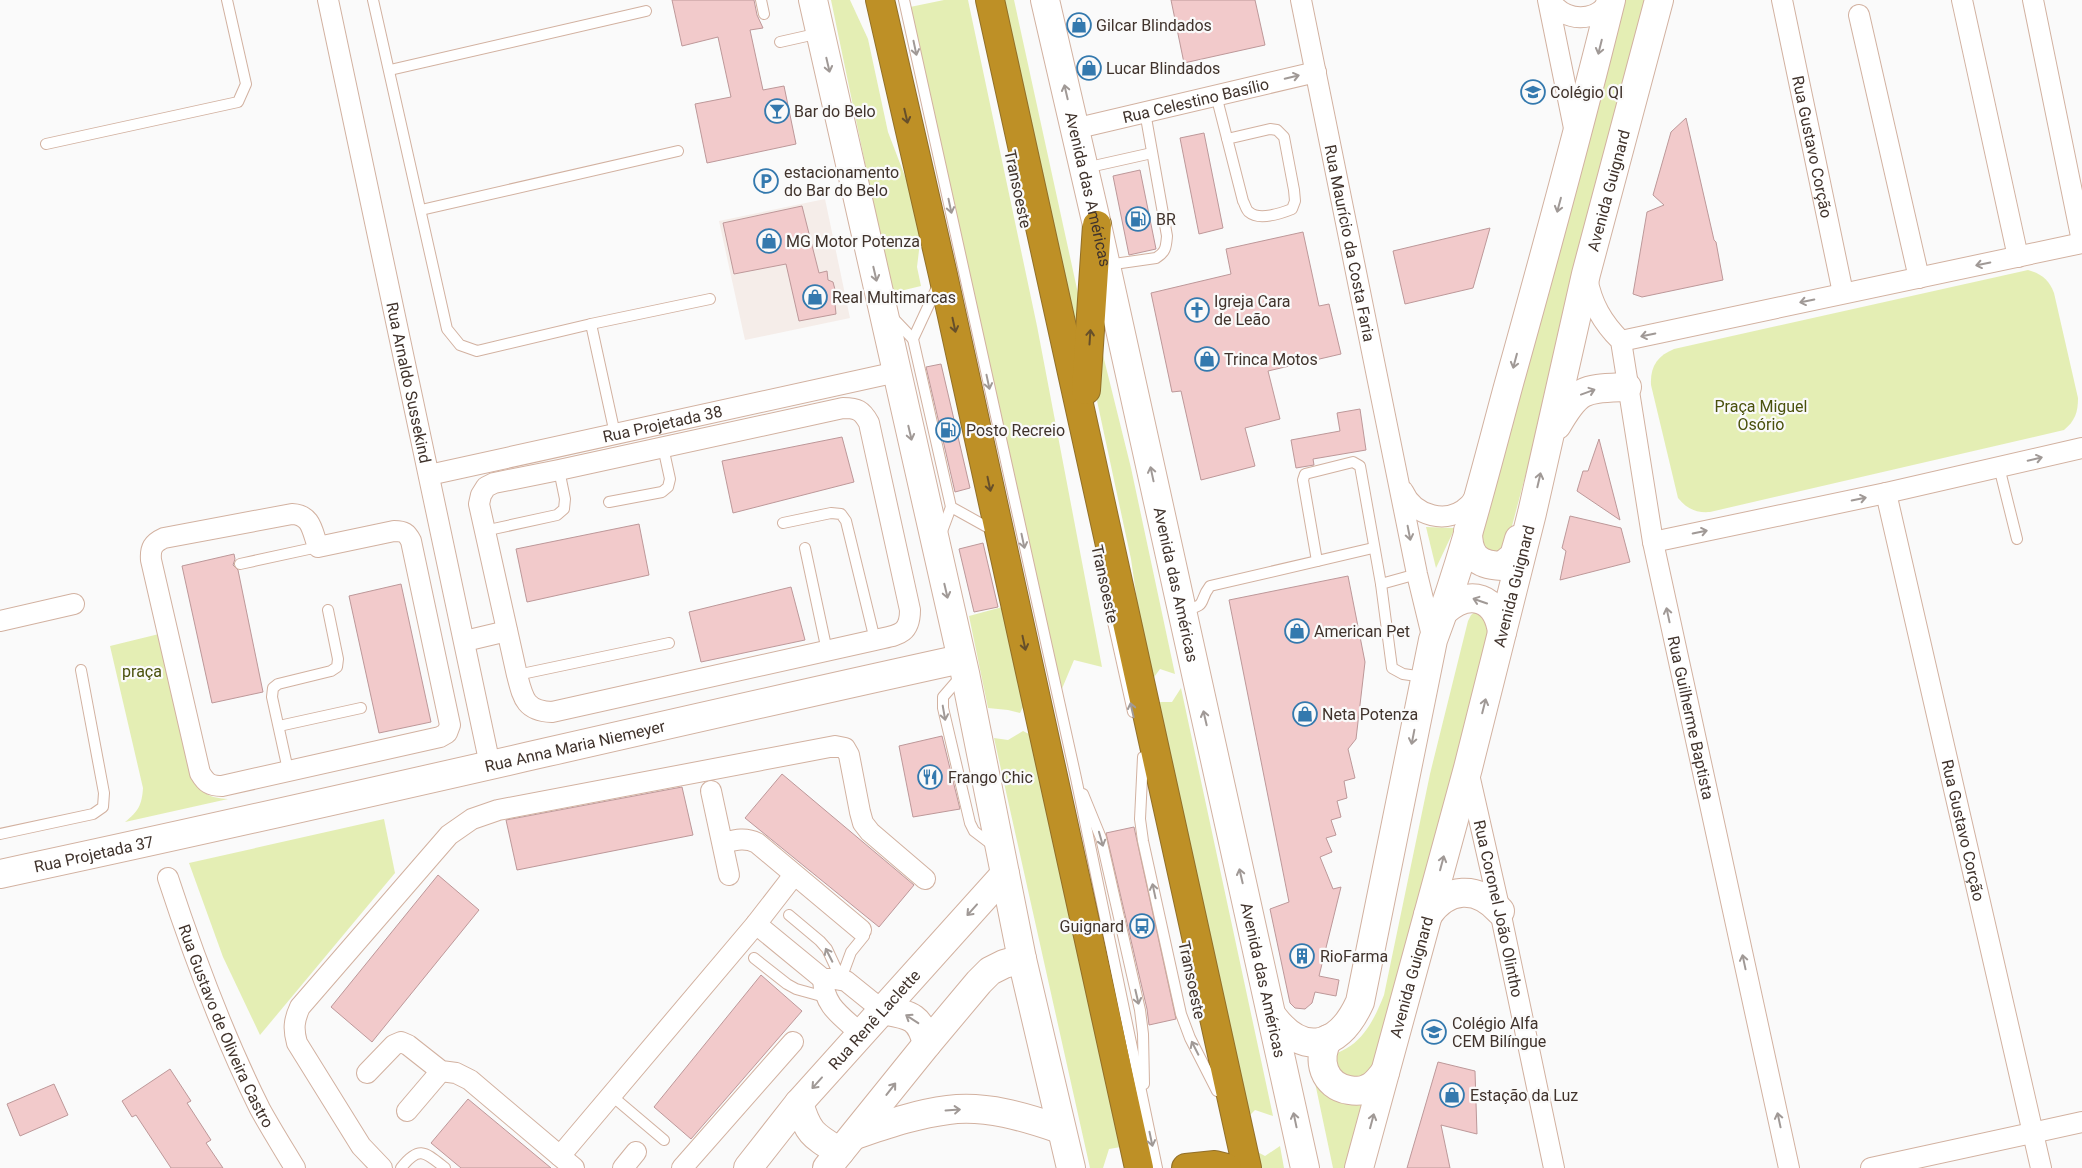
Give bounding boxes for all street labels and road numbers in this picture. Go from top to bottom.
street label: Rua Celestino Basílio [1121,74,1271,127]
street label: Rua Gustavo Corção [1789,74,1837,220]
street label: Avenida das Américas [1062,110,1115,268]
street label: Avenida Guignard [1583,128,1634,253]
street label: Rua Maurício da Costa Faria [1321,143,1379,343]
street label: Transoeste [1000,148,1036,230]
street label: Rua Arnaldo Sussekind [383,300,435,465]
street label: Rua Projetada 38 [601,401,724,446]
street label: Avenida das Américas [1150,505,1203,664]
street label: Avenida Guignard [1489,523,1538,649]
street label: Transoeste [1087,543,1123,625]
street label: Rua Guilherme Baptista [1664,634,1718,801]
street label: Rua Anna Maria Niemeyer [483,716,667,776]
street label: Rua Gustavo Corção [1938,757,1989,903]
street label: Rua Coronel João Olintho [1470,818,1527,999]
street label: Rua Projetada 37 [32,832,155,876]
street label: Avenida das Américas [1237,901,1290,1059]
street label: Avenida Guignard [1385,914,1437,1040]
street label: Rua Gustavo de Oliveira Castro [175,922,278,1131]
street label: Transoeste [1174,939,1210,1021]
street label: Rua Renê Laclette [824,966,924,1073]

